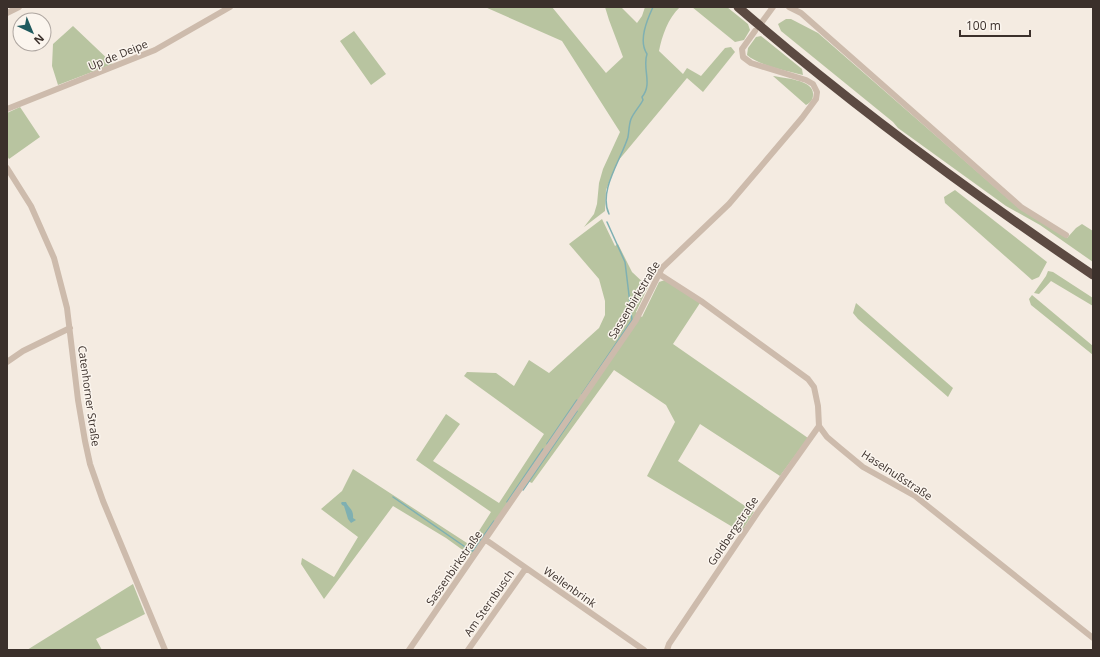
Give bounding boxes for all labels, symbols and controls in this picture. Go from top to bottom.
north arrow [12,12,52,52]
scale bar [960,12,1030,38]
text: 100 m [966,17,1001,34]
text: N [31,31,48,48]
street label: Up de Deipe [86,36,150,73]
street label: Sassenbirkstraße [604,258,663,341]
street label: Catenhorner Straße [75,345,104,447]
street label: Haselnußstraße [859,446,936,503]
street label: Goldbergstraße [704,493,761,568]
street label: Sassenbirkstraße [422,527,485,608]
street label: Wellenbrink [541,563,600,610]
street label: Am Sternbusch [460,566,517,639]

